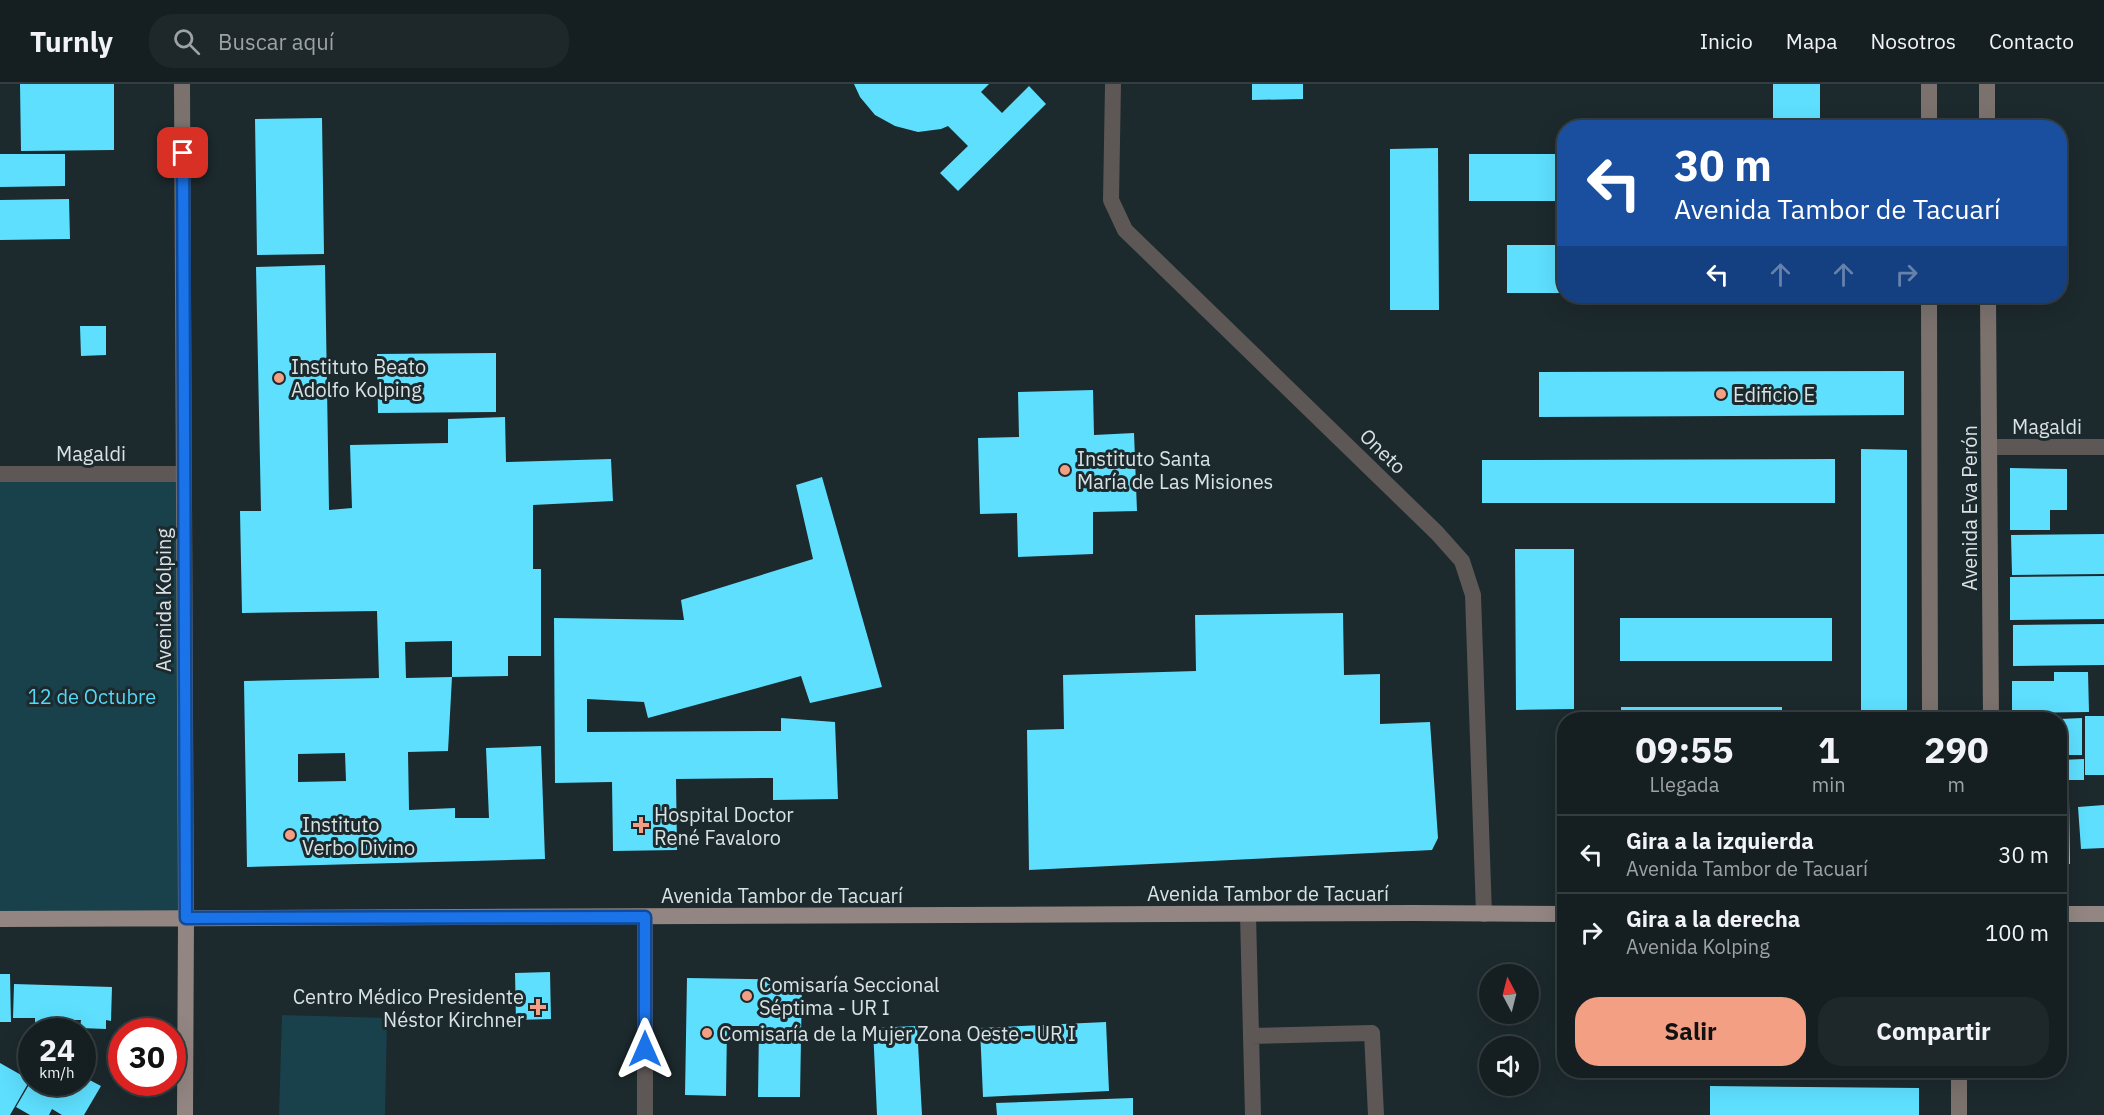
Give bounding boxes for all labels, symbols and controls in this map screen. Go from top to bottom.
search box [149,14,569,68]
text: Turnly [30,23,113,60]
icon: search [170,25,203,58]
text: Buscar aquí [218,27,334,56]
text: Inicio [1700,27,1753,55]
text: Mapa [1786,27,1838,55]
text: Nosotros [1871,27,1956,55]
text: Contacto [1989,27,2074,55]
pin [157,127,208,178]
icon: arrive [166,136,199,169]
text: 30 m [1674,138,1772,193]
icon: left [1575,144,1653,222]
text: Avenida Tambor de Tacuarí [1674,191,2001,226]
icon: left [1701,258,1734,291]
icon: ahead [1764,258,1797,291]
icon: ahead [1827,258,1860,291]
icon: right [1890,258,1923,291]
place label: Instituto Beato Adolfo Kolping [291,353,426,403]
marker: Instituto Beato Adolfo Kolping [272,371,286,385]
place label: Edificio E [1733,381,1815,408]
marker: Edificio E [1714,387,1728,401]
street label: Magaldi [2012,413,2082,440]
street label: Oneto [1354,422,1412,480]
street label: Avenida Eva Perón [1956,425,1983,591]
street label: Magaldi [56,440,126,467]
place label: Instituto Santa María de Las Misiones [1077,445,1273,495]
marker: Instituto Santa María de Las Misiones [1058,463,1072,477]
street label: Avenida Kolping [150,528,177,672]
park label: 12 de Octubre [28,683,156,710]
text: 09:55 [1635,726,1734,773]
text: 1 [1818,726,1840,773]
text: 290 [1924,726,1989,773]
text: Llegada [1649,771,1719,798]
text: min [1812,771,1846,798]
text: m [1948,771,1965,798]
place label: Hospital Doctor René Favaloro [654,801,794,851]
place label: Instituto Verbo Divino [302,811,415,861]
marker: Hospital Doctor René Favaloro [632,816,650,834]
text: Gira a la izquierda [1626,826,1814,855]
marker: Instituto Verbo Divino [283,828,297,842]
icon: left [1575,838,1608,871]
text: 30 m [1998,840,2049,869]
text: Avenida Tambor de Tacuarí [1626,855,1868,882]
street label: Avenida Tambor de Tacuarí [1147,880,1389,907]
street label: Avenida Tambor de Tacuarí [661,882,903,909]
text: Gira a la derecha [1626,904,1800,933]
icon: right [1575,916,1608,949]
text: 100 m [1985,918,2049,947]
text: Avenida Kolping [1626,933,1770,960]
north arrow [1479,964,1539,1024]
map controls [1479,964,1539,1096]
place label: Comisaría Seccional Séptima - UR I [759,971,940,1021]
place label: Centro Médico Presidente Néstor Kirchner [293,983,524,1033]
marker: Comisaría Seccional Séptima - UR I [740,989,754,1003]
button: Salir [1575,997,1806,1066]
button: Compartir [1818,997,2049,1066]
marker: Centro Médico Presidente Néstor Kirchner [529,998,547,1016]
position arrow [613,1017,677,1081]
speed limit sign: 30 [108,1018,186,1096]
place label: Comisaría de la Mujer Zona Oeste - UR I [719,1020,1076,1047]
marker: Comisaría de la Mujer Zona Oeste - UR I [700,1026,714,1040]
text: 24 [39,1030,75,1069]
button: sound [1479,1036,1539,1096]
text: km/h [39,1063,75,1082]

